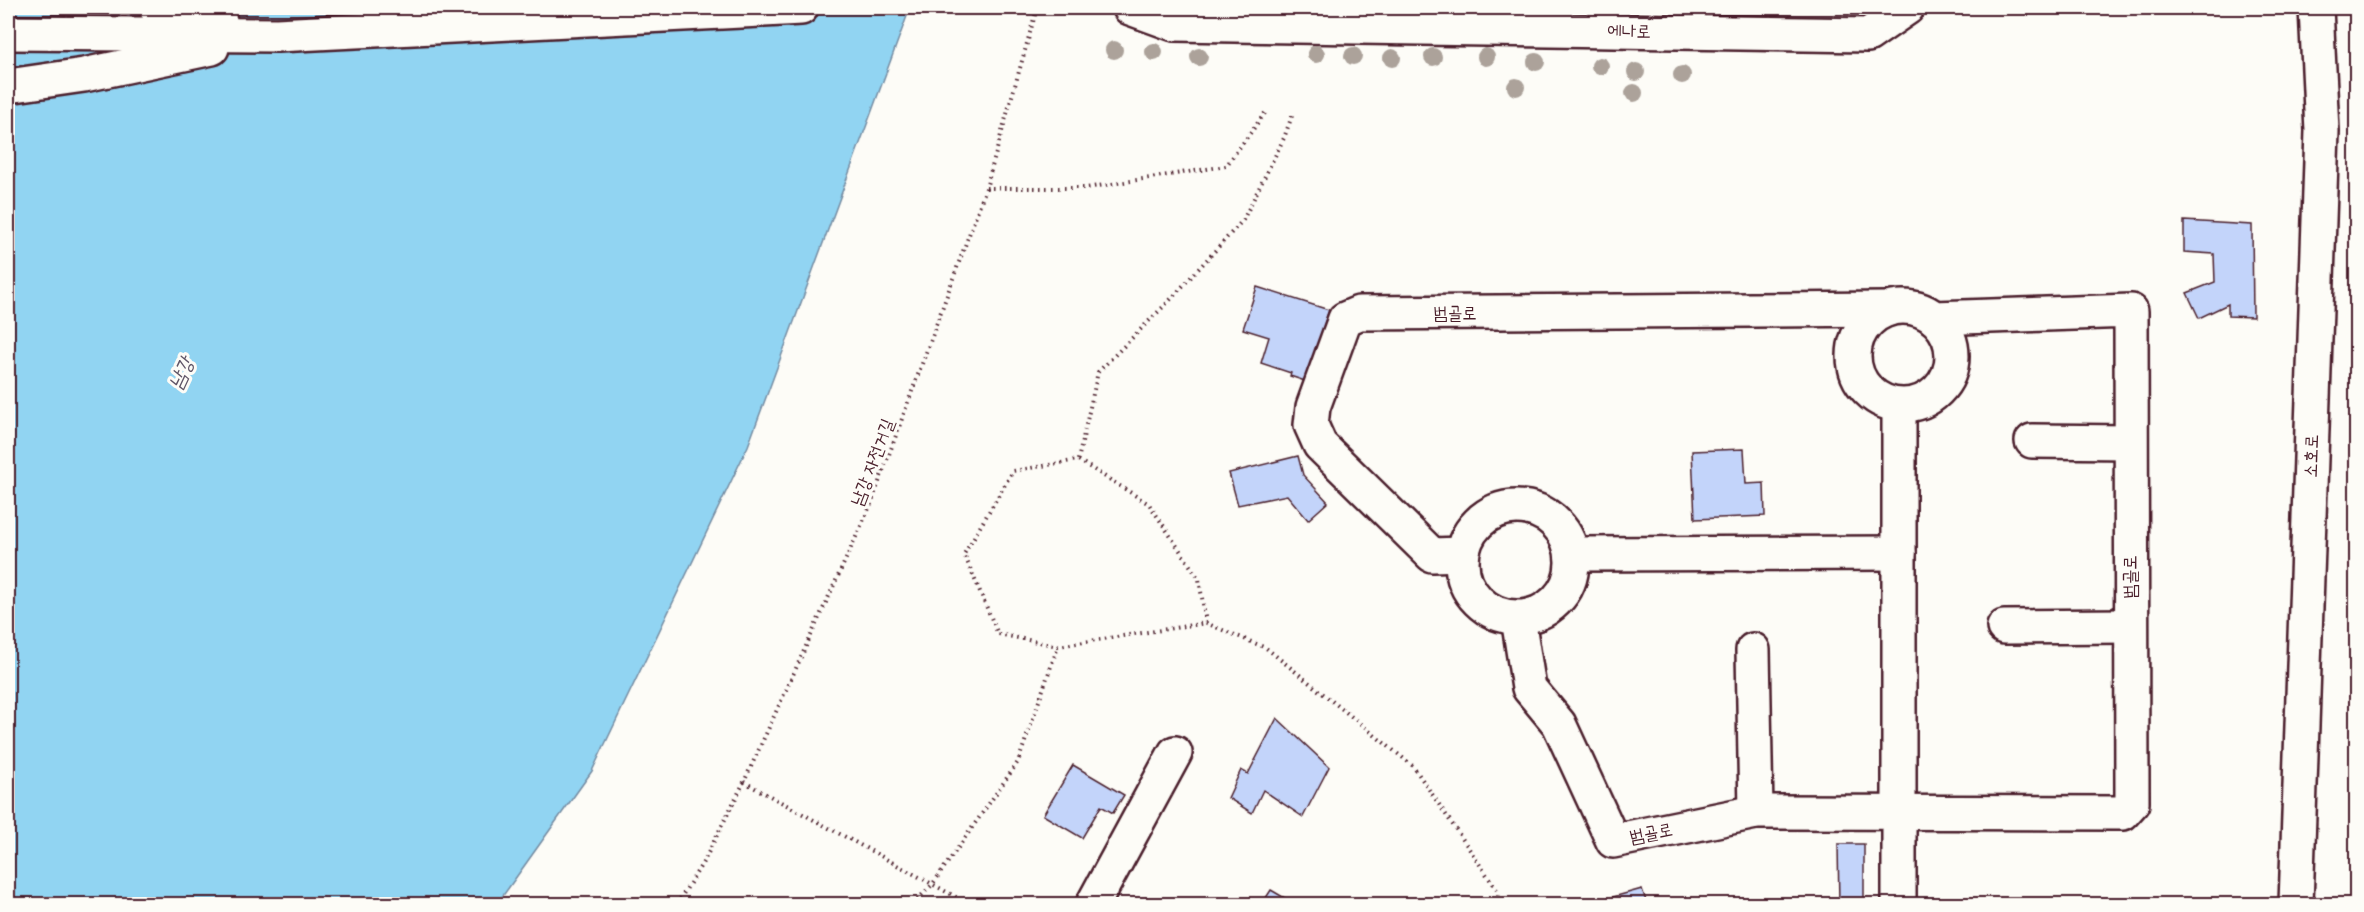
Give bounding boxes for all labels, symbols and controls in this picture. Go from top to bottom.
street label: 에나로 [1607,15,1651,47]
street label: 범골로 [1433,297,1477,329]
water label: 남강 [158,348,205,395]
street label: 남강 자전거길 [841,413,904,510]
street label: 소호로 [2294,434,2328,478]
street label: 범골로 [2114,555,2146,599]
street label: 범골로 [1627,813,1675,853]

